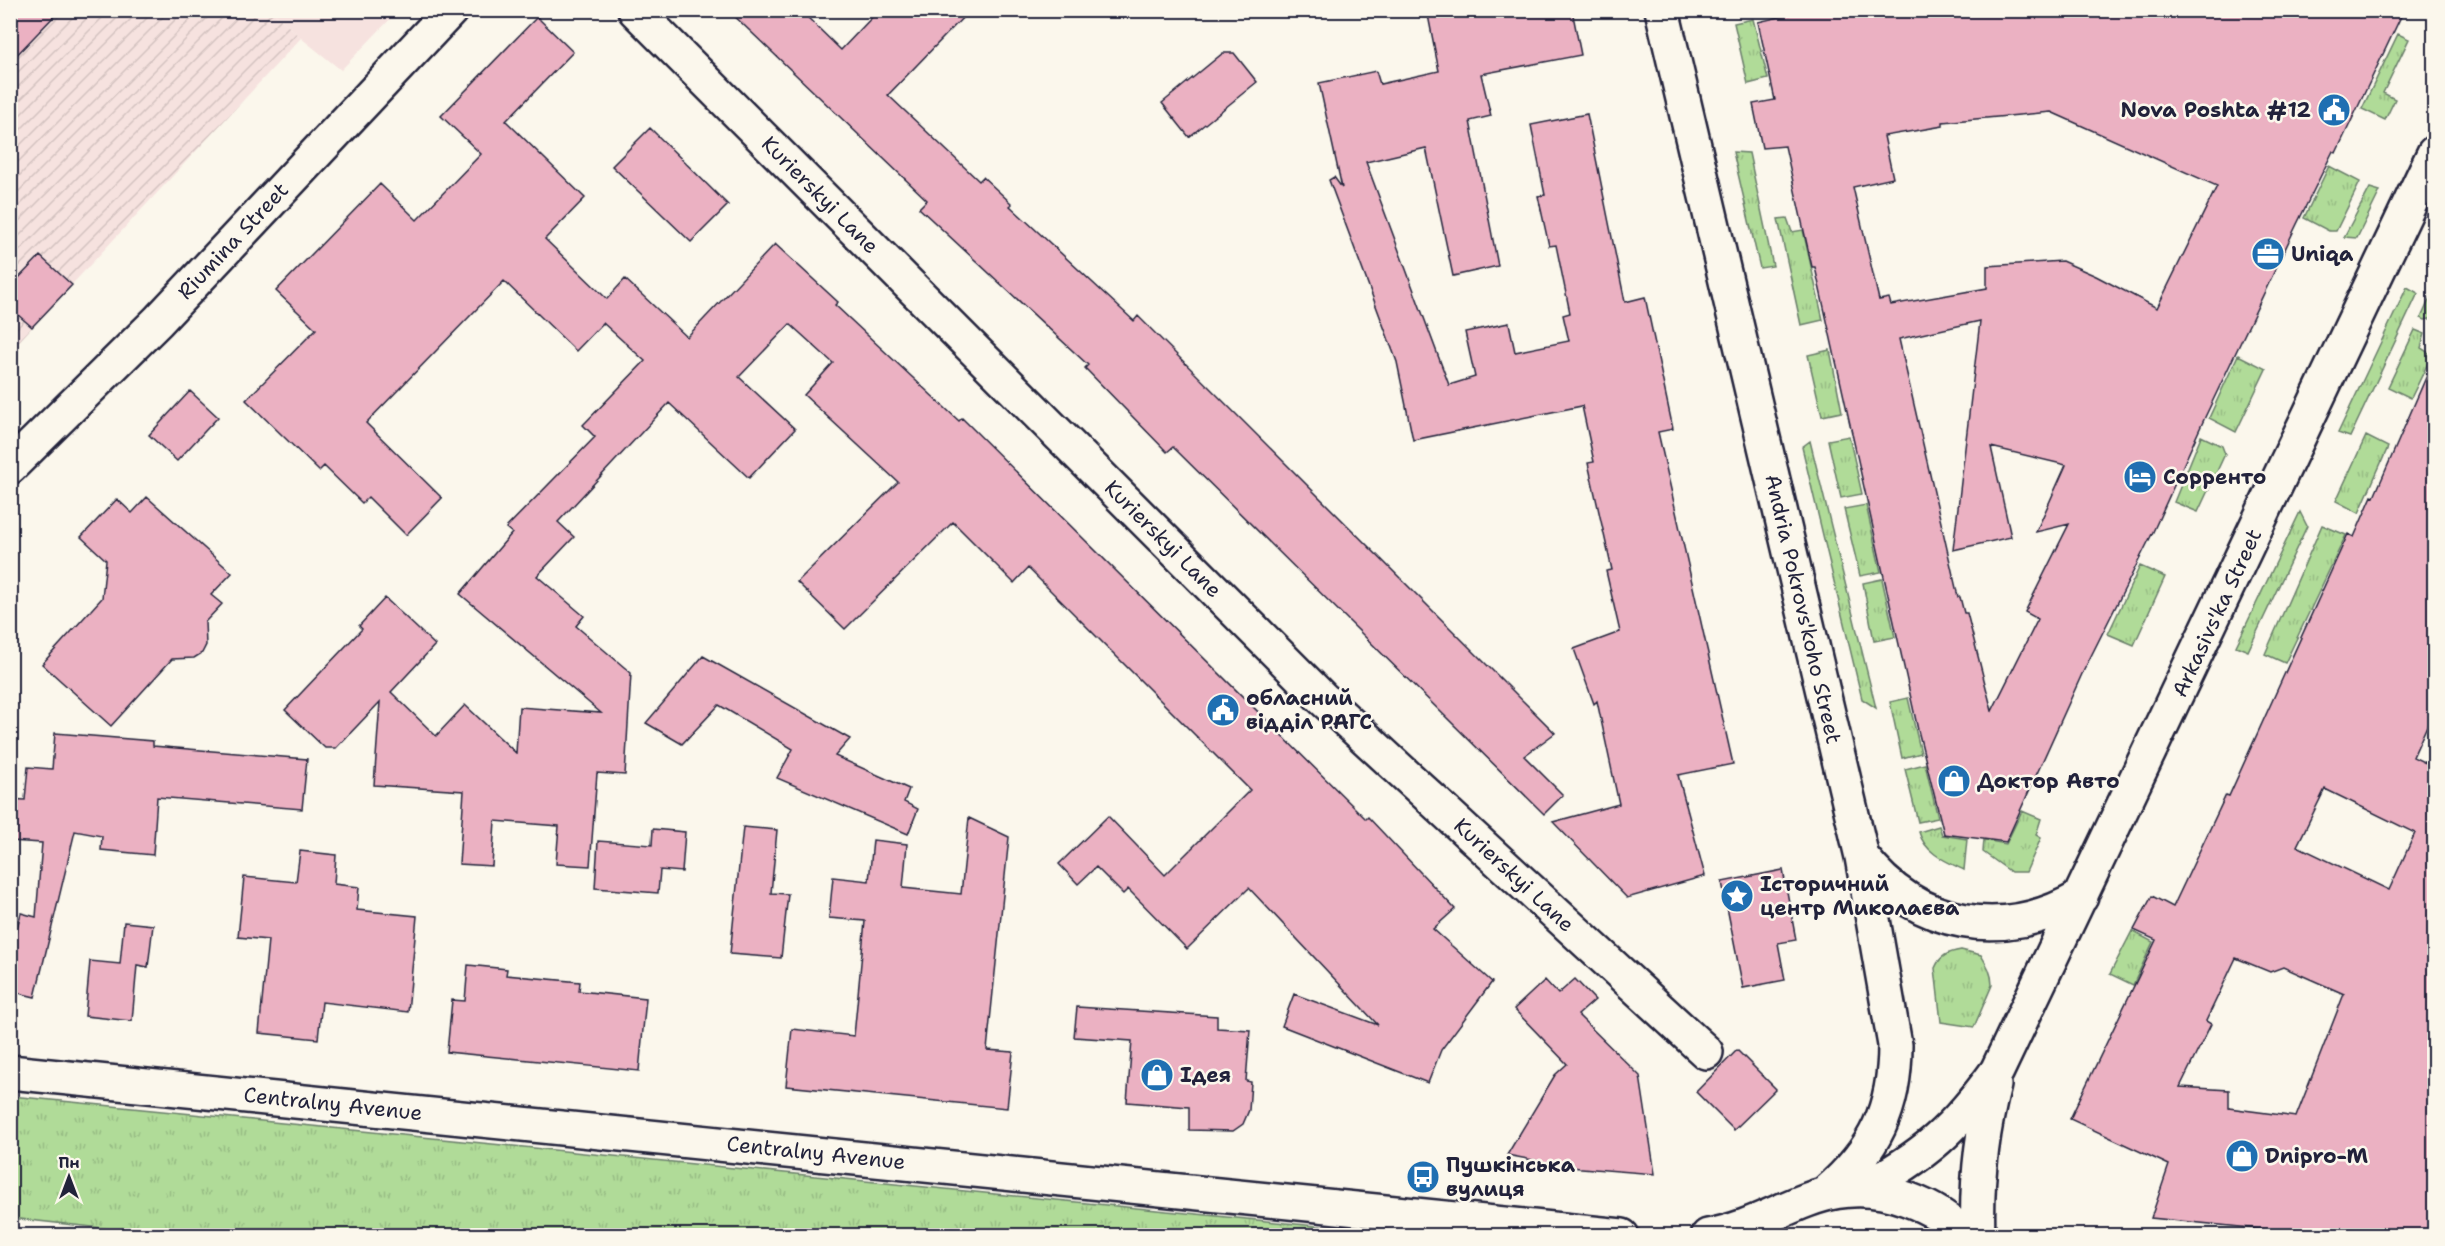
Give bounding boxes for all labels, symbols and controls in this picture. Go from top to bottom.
public building icon: Nova Poshta #12 [2316,92,2352,128]
place label: Nova Poshta #12 [2121,96,2311,124]
street label: Kurierskyi Lane [755,130,885,260]
street label: Riumina Street [171,176,295,306]
office icon: Uniqa [2250,236,2286,272]
place label: Uniqa [2291,240,2354,268]
hotel icon: Сорренто [2122,459,2158,495]
place label: Сорренто [2163,463,2266,491]
street label: Andria Pokrovs'koho Street [1758,471,1848,747]
street label: Kurierskyi Lane [1098,474,1228,604]
street label: Arkasivs'ka Street [2166,524,2268,702]
place label: обласний відділ РАГС [1246,684,1372,736]
public building icon: обласний відділ РАГС [1205,692,1241,728]
shop icon: Доктор Авто [1936,763,1972,799]
place label: Доктор Авто [1977,767,2120,795]
street label: Kurierskyi Lane [1448,812,1580,938]
place label: Історичний центр Миколаєва [1760,870,1960,922]
place icon: Історичний центр Миколаєва [1719,878,1755,914]
shop icon: Ідея [1139,1057,1175,1093]
place label: Ідея [1180,1061,1231,1089]
street label: Centralny Avenue [242,1081,424,1127]
street label: Centralny Avenue [725,1130,907,1176]
shop icon: Dnipro-M [2224,1138,2260,1174]
place label: Dnipro-M [2265,1142,2369,1170]
north arrow [39,1147,99,1207]
place label: Пушкінська вулиця [1446,1151,1576,1203]
text: Пн [58,1152,80,1173]
bus stop icon: Пушкінська вулиця [1405,1159,1441,1195]

